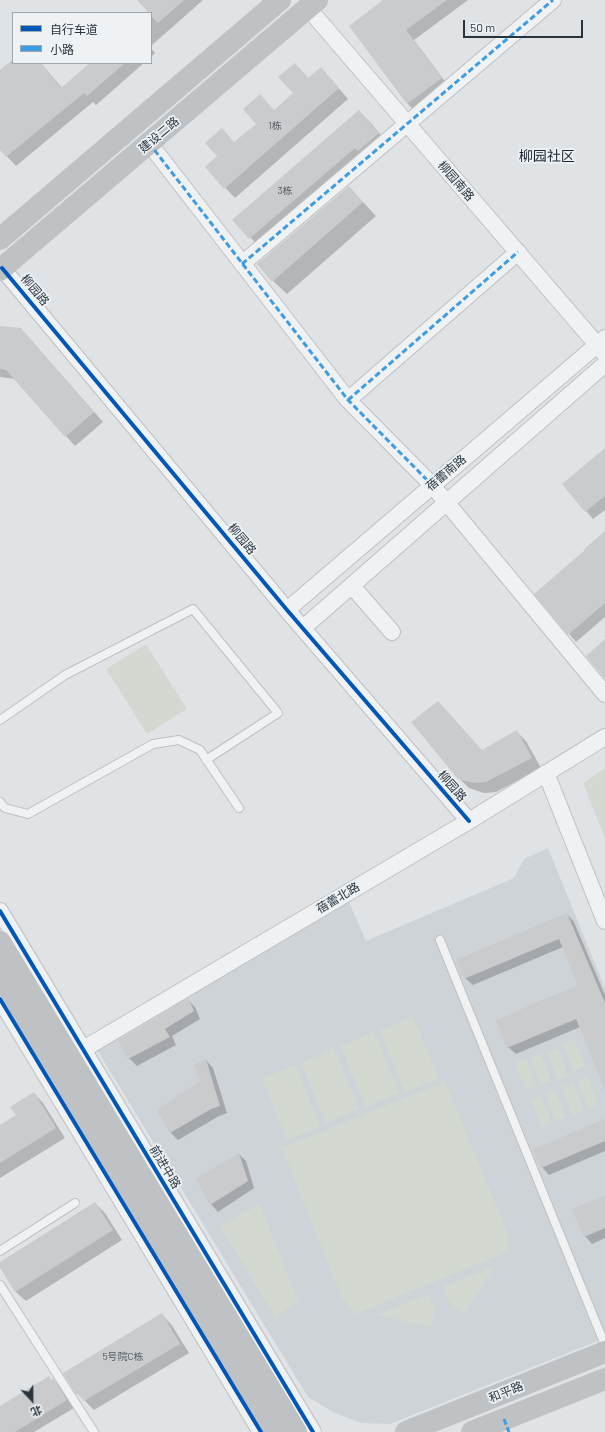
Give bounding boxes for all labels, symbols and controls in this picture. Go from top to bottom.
legend [12,12,152,64]
scale bar [465,12,585,38]
text: 50 m [470,20,495,34]
text: 自行车道 [50,22,98,36]
text: 小路 [50,42,74,56]
street label: 建设二路 [136,114,182,156]
house number: 1栋 [268,120,282,132]
district label: 柳园社区 [519,148,575,164]
street label: 柳园南路 [435,158,477,204]
house number: 3栋 [277,185,293,197]
street label: 柳园路 [18,272,52,308]
street label: 蓓蕾南路 [423,452,469,494]
street label: 柳园路 [225,521,259,557]
street label: 柳园路 [435,768,469,804]
street label: 蓓蕾北路 [314,879,362,917]
street label: 前进中路 [146,1143,184,1191]
house number: 5号院C栋 [102,1351,144,1363]
street label: 和平路 [487,1379,525,1405]
north arrow [12,1380,52,1420]
text: 北 [29,1404,44,1420]

